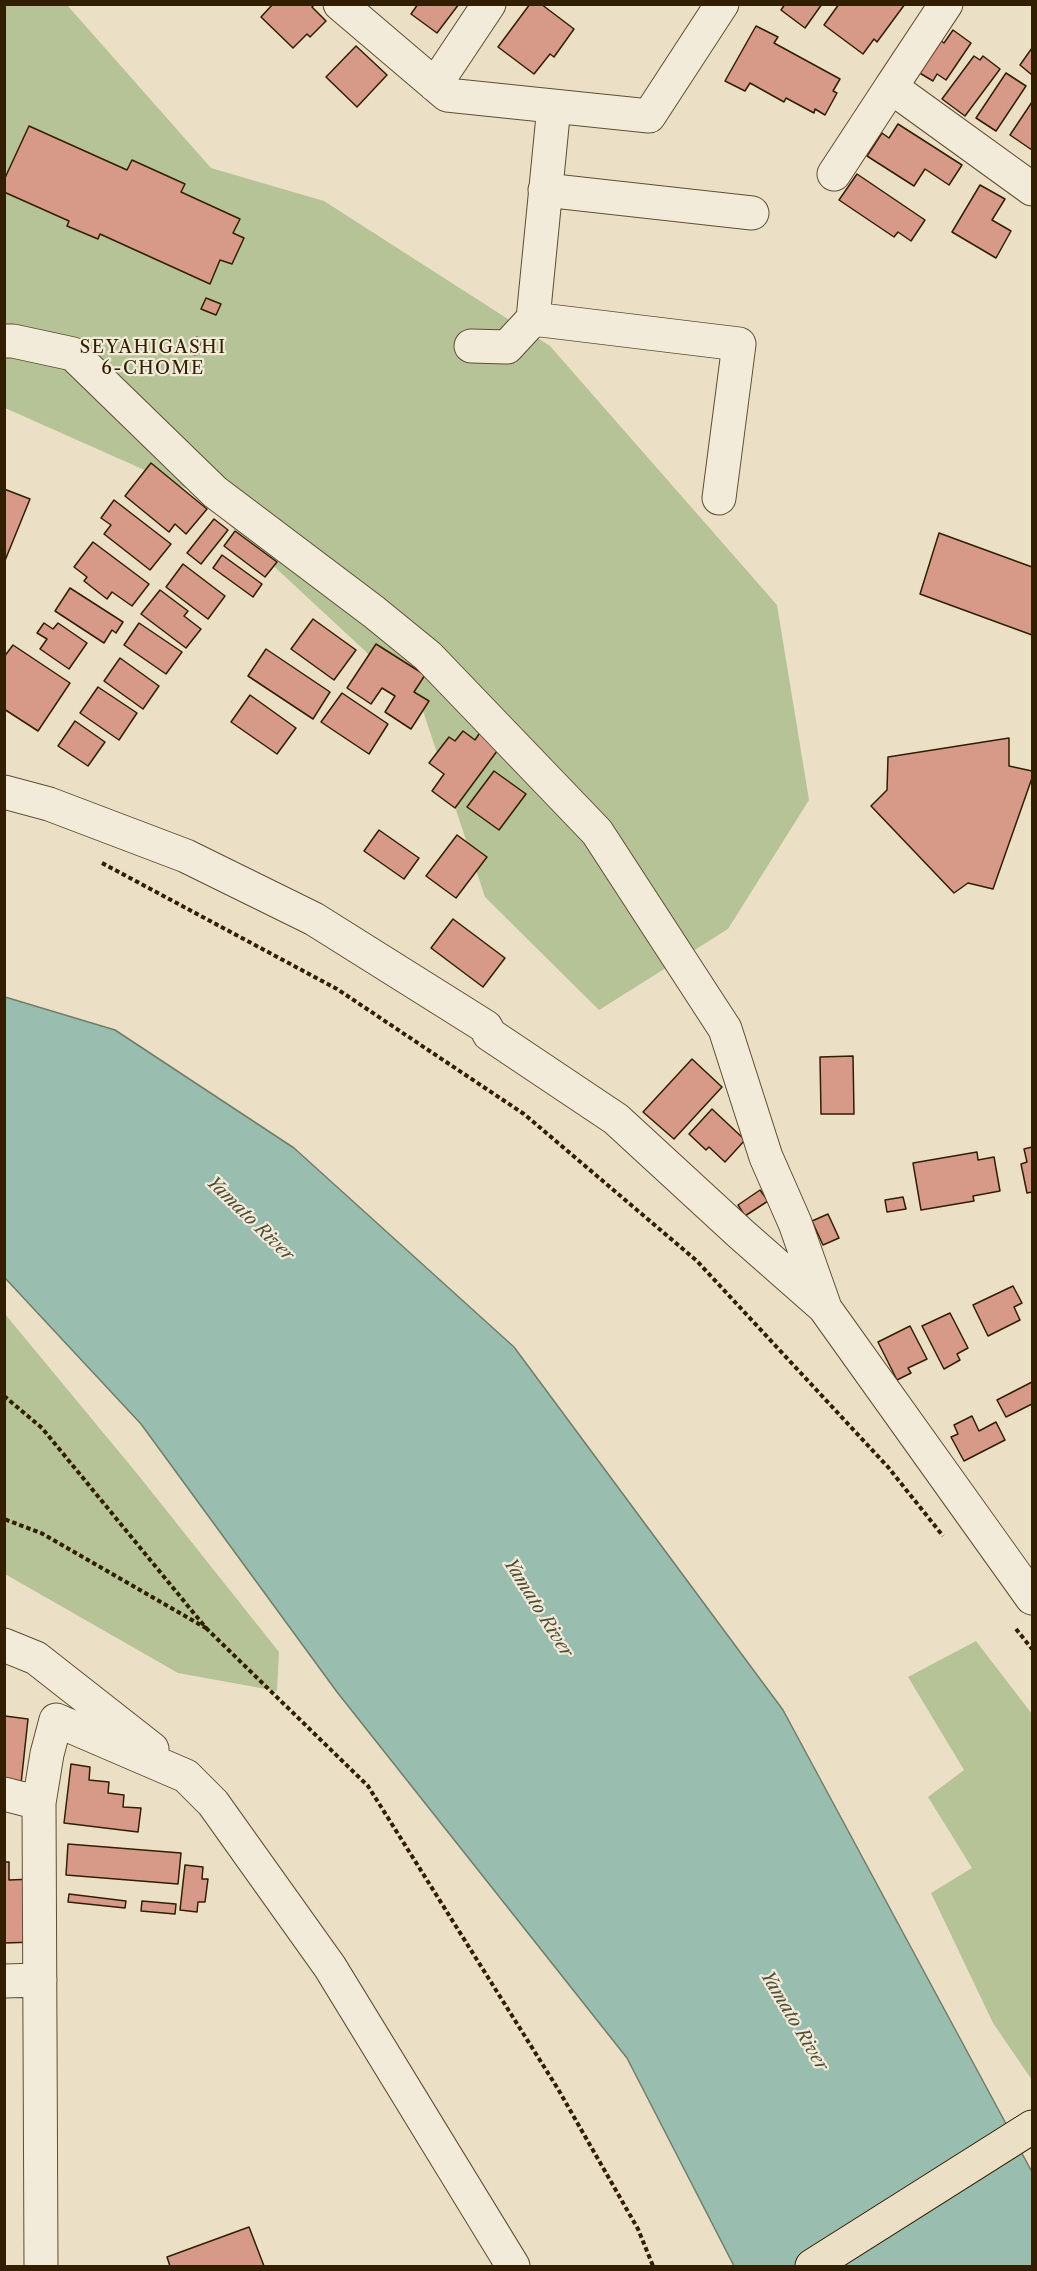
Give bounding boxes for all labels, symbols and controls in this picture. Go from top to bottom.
district label: SEYAHIGASHI 6-CHOME [80,337,226,380]
water label: Yamato River [202,1172,298,1266]
water label: Yamato River [499,1554,577,1662]
water label: Yamato River [756,1967,832,2075]

